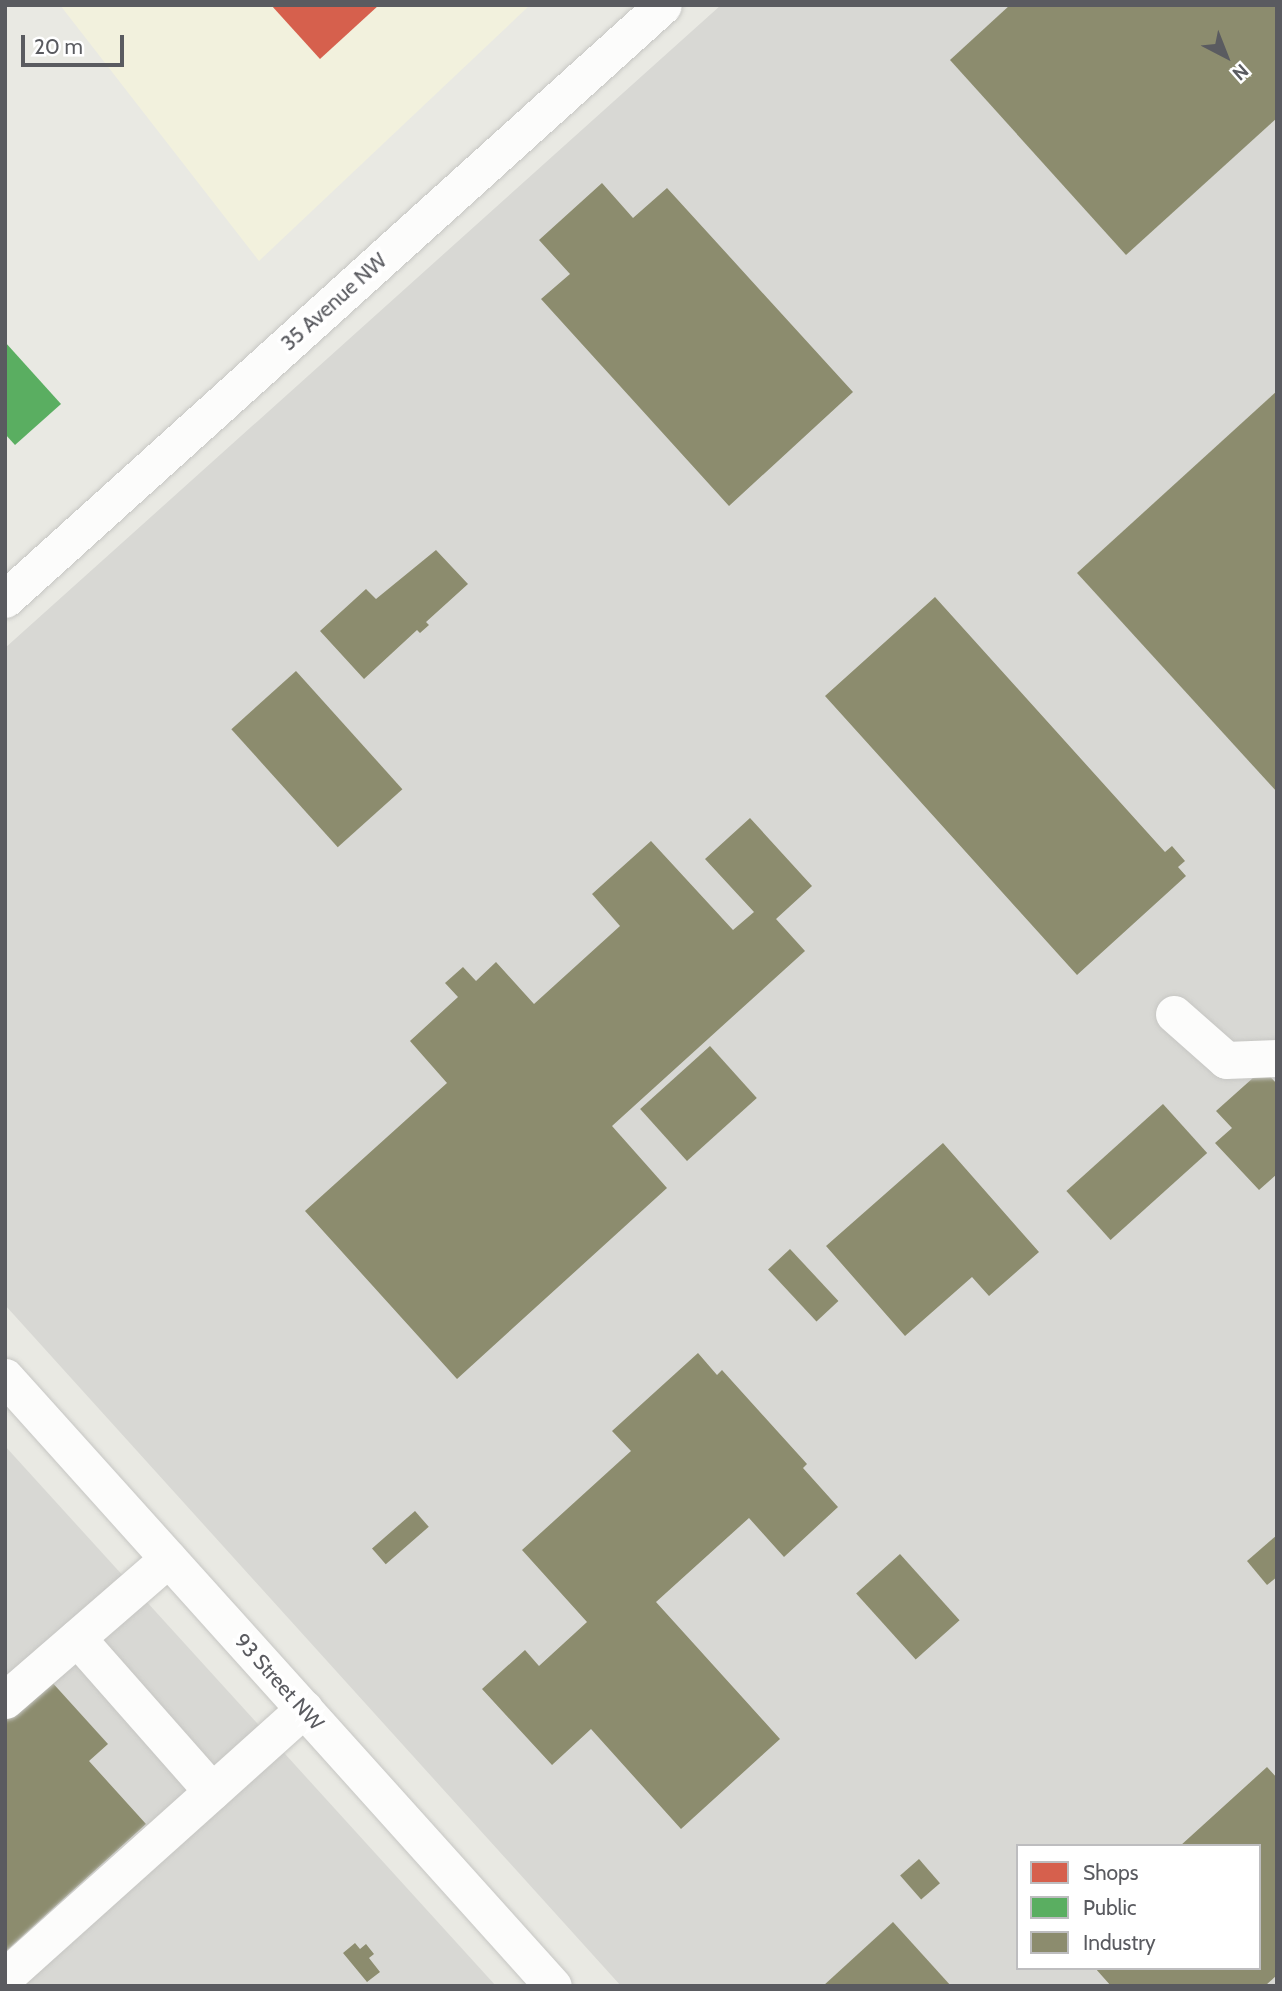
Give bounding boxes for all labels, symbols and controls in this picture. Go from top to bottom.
scale bar [24,21,128,65]
north arrow [1191,21,1261,91]
text: 20 m [34,34,83,59]
text: N [1228,59,1253,85]
street label: 35 Avenue NW [276,248,392,356]
street label: 93 Street NW [229,1628,329,1736]
legend [1016,1844,1261,1970]
text: Shops [1083,1860,1138,1885]
text: Public [1083,1895,1137,1920]
text: Industry [1083,1930,1156,1955]

